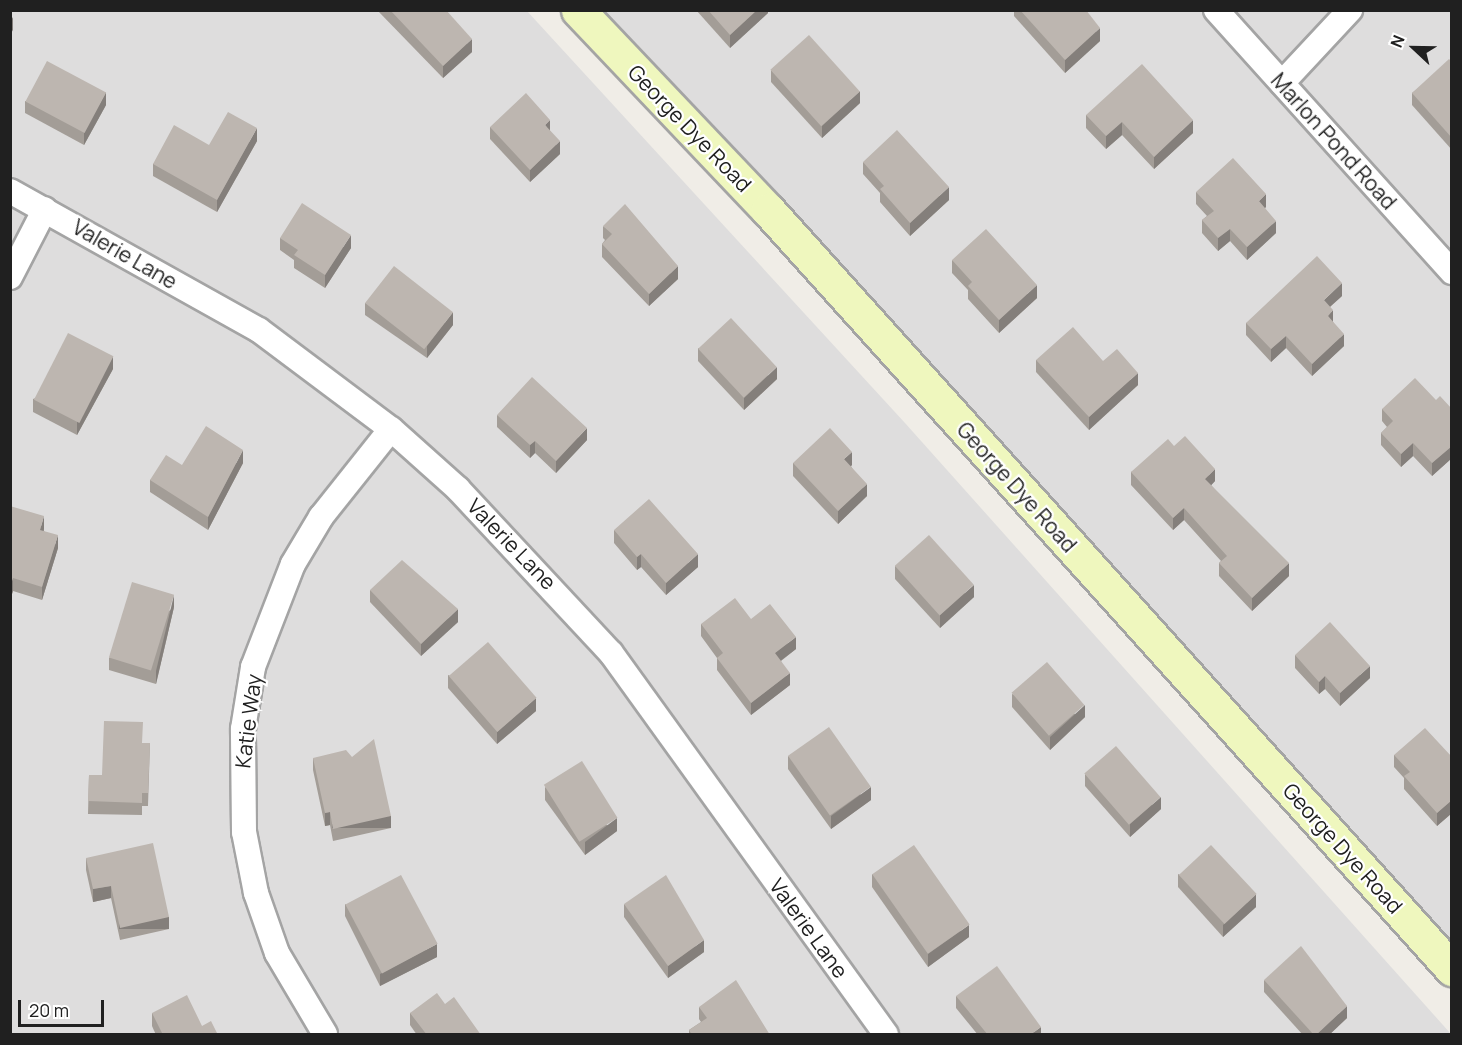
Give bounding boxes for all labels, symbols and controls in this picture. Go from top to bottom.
north arrow [1384,18,1444,78]
text: N [1385,32,1410,51]
street label: George Dye Road [623,59,757,197]
street label: Marlon Pond Road [1266,68,1402,214]
street label: Valerie Lane [68,214,182,294]
street label: George Dye Road [952,417,1082,557]
street label: Valerie Lane [462,493,562,595]
street label: Katie Way [230,672,266,770]
street label: George Dye Road [1278,778,1408,918]
street label: Valerie Lane [765,873,853,983]
scale bar [21,988,106,1026]
text: 20 m [29,998,69,1022]

